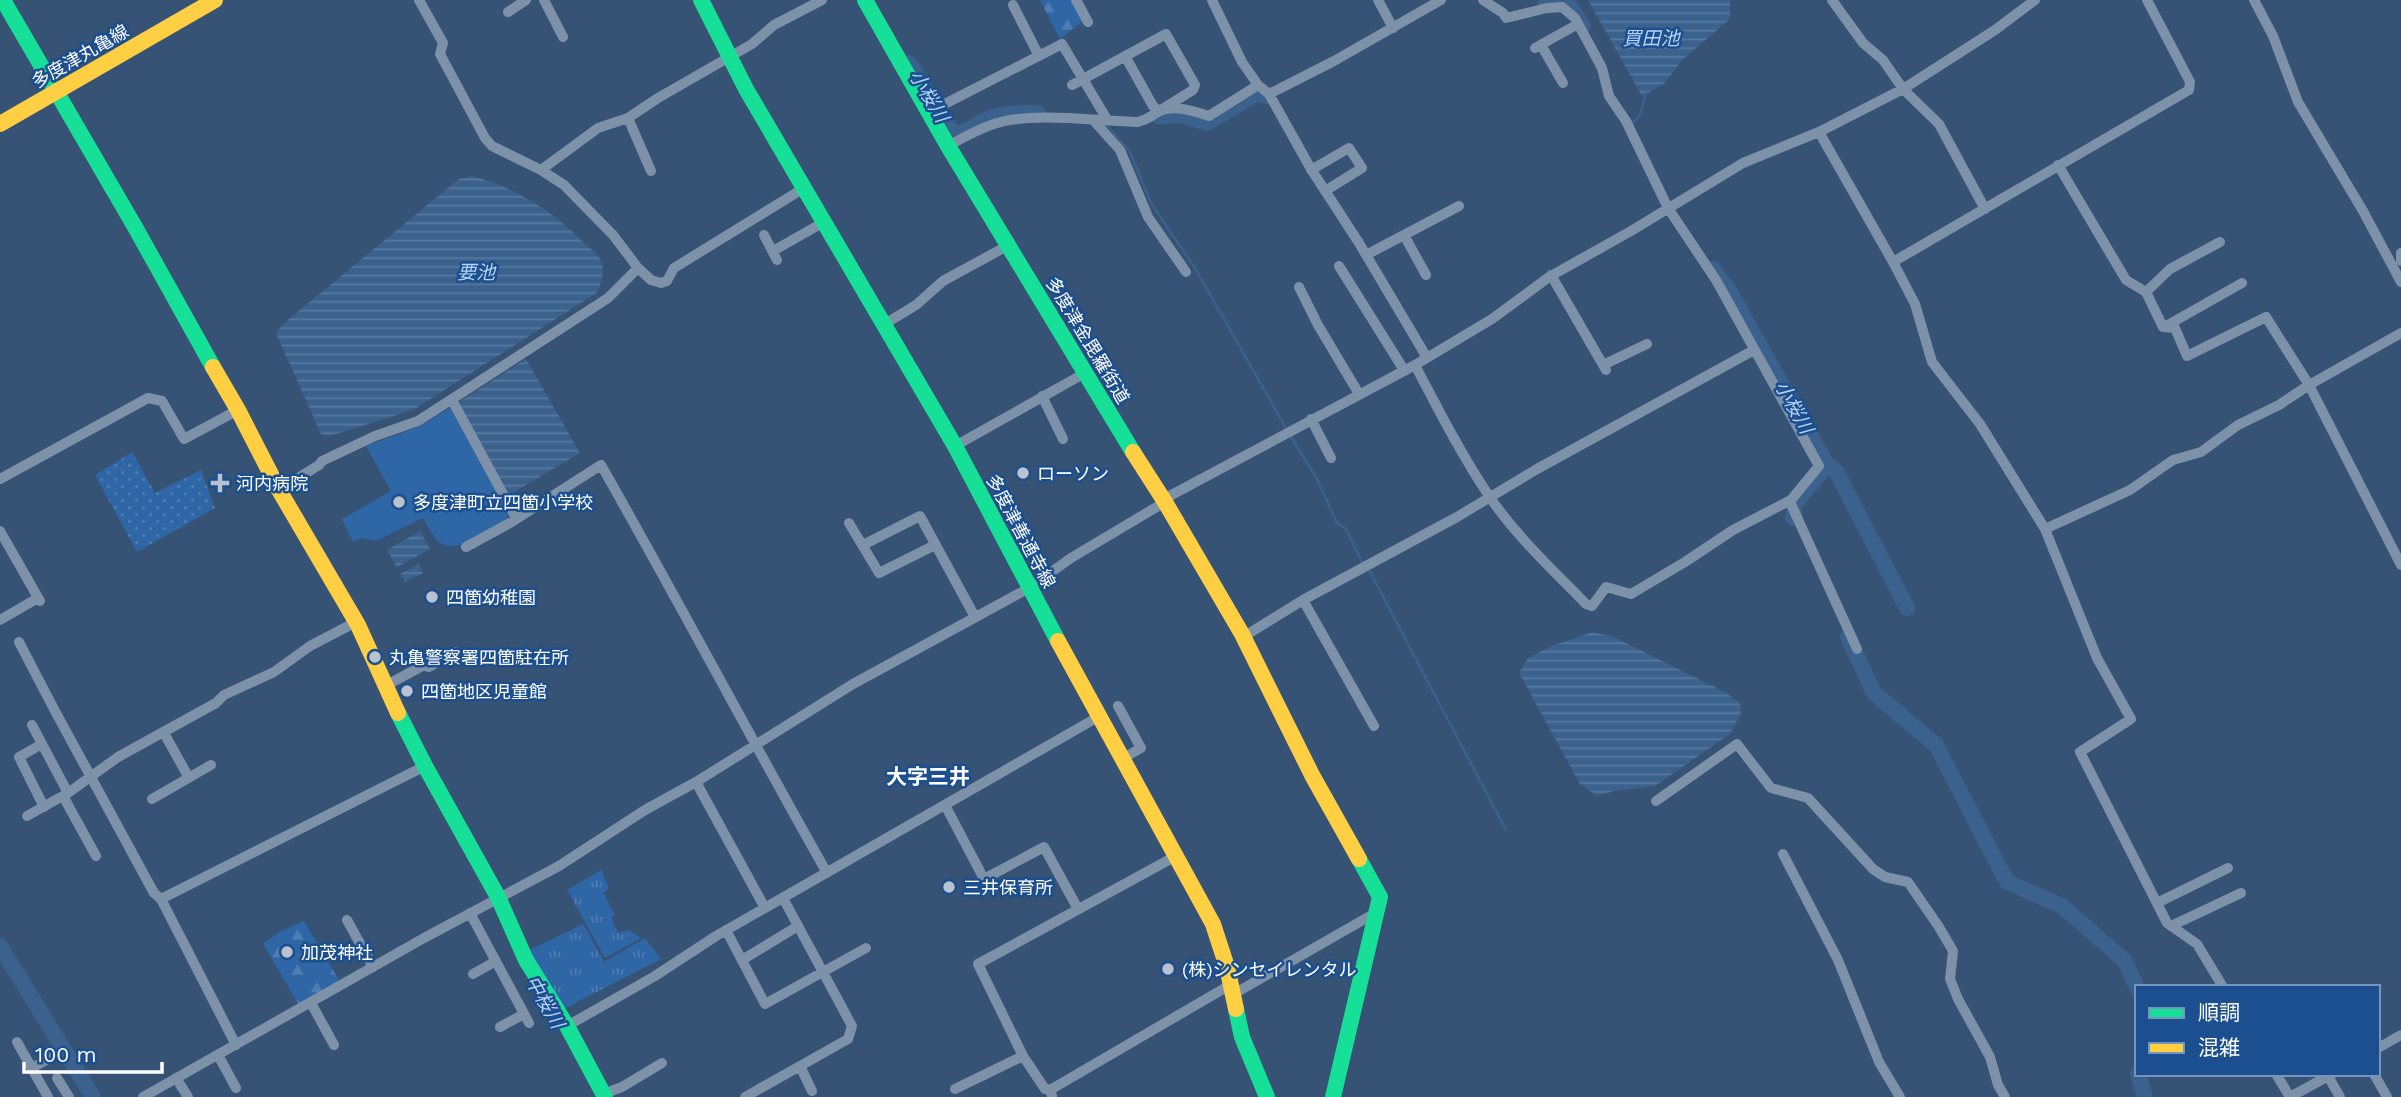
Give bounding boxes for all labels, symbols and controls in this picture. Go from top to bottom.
street label: 多度津丸亀線 [28,20,132,92]
water label: 買田池 [1622,27,1681,50]
water label: 小桜川 [904,66,955,128]
water label: 要池 [457,261,497,284]
street label: 多度津金毘羅街道 [1042,273,1134,407]
water label: 小桜川 [1770,376,1819,439]
place label: ローソン [1037,463,1109,484]
marker: ローソン [1015,465,1031,481]
street label: 多度津善通寺線 [982,470,1060,592]
marker: 河内病院 [210,473,230,493]
place label: 河内病院 [236,473,308,494]
place label: 多度津町立四箇小学校 [413,492,593,513]
marker: 多度津町立四箇小学校 [391,494,407,510]
place label: 四箇幼稚園 [446,587,536,608]
marker: 四箇幼稚園 [424,589,440,605]
place label: 丸亀警察署四箇駐在所 [389,647,569,668]
marker: 丸亀警察署四箇駐在所 [367,649,383,665]
place label: 四箇地区児童館 [421,681,547,702]
marker: 四箇地区児童館 [399,683,415,699]
district label: 大字三井 [886,764,970,789]
place label: 三井保育所 [963,877,1053,898]
marker: 三井保育所 [941,879,957,895]
place label: 加茂神社 [301,942,373,963]
marker: 加茂神社 [279,944,295,960]
place label: (株)シンセイレンタル [1182,959,1357,980]
marker: (株)シンセイレンタル [1160,961,1176,977]
water label: 中桜川 [521,972,570,1034]
legend [2135,985,2380,1076]
text: 順調 [2198,1000,2240,1025]
scale bar [24,1030,163,1074]
text: 混雑 [2198,1035,2240,1060]
text: 100 m [35,1042,97,1067]

